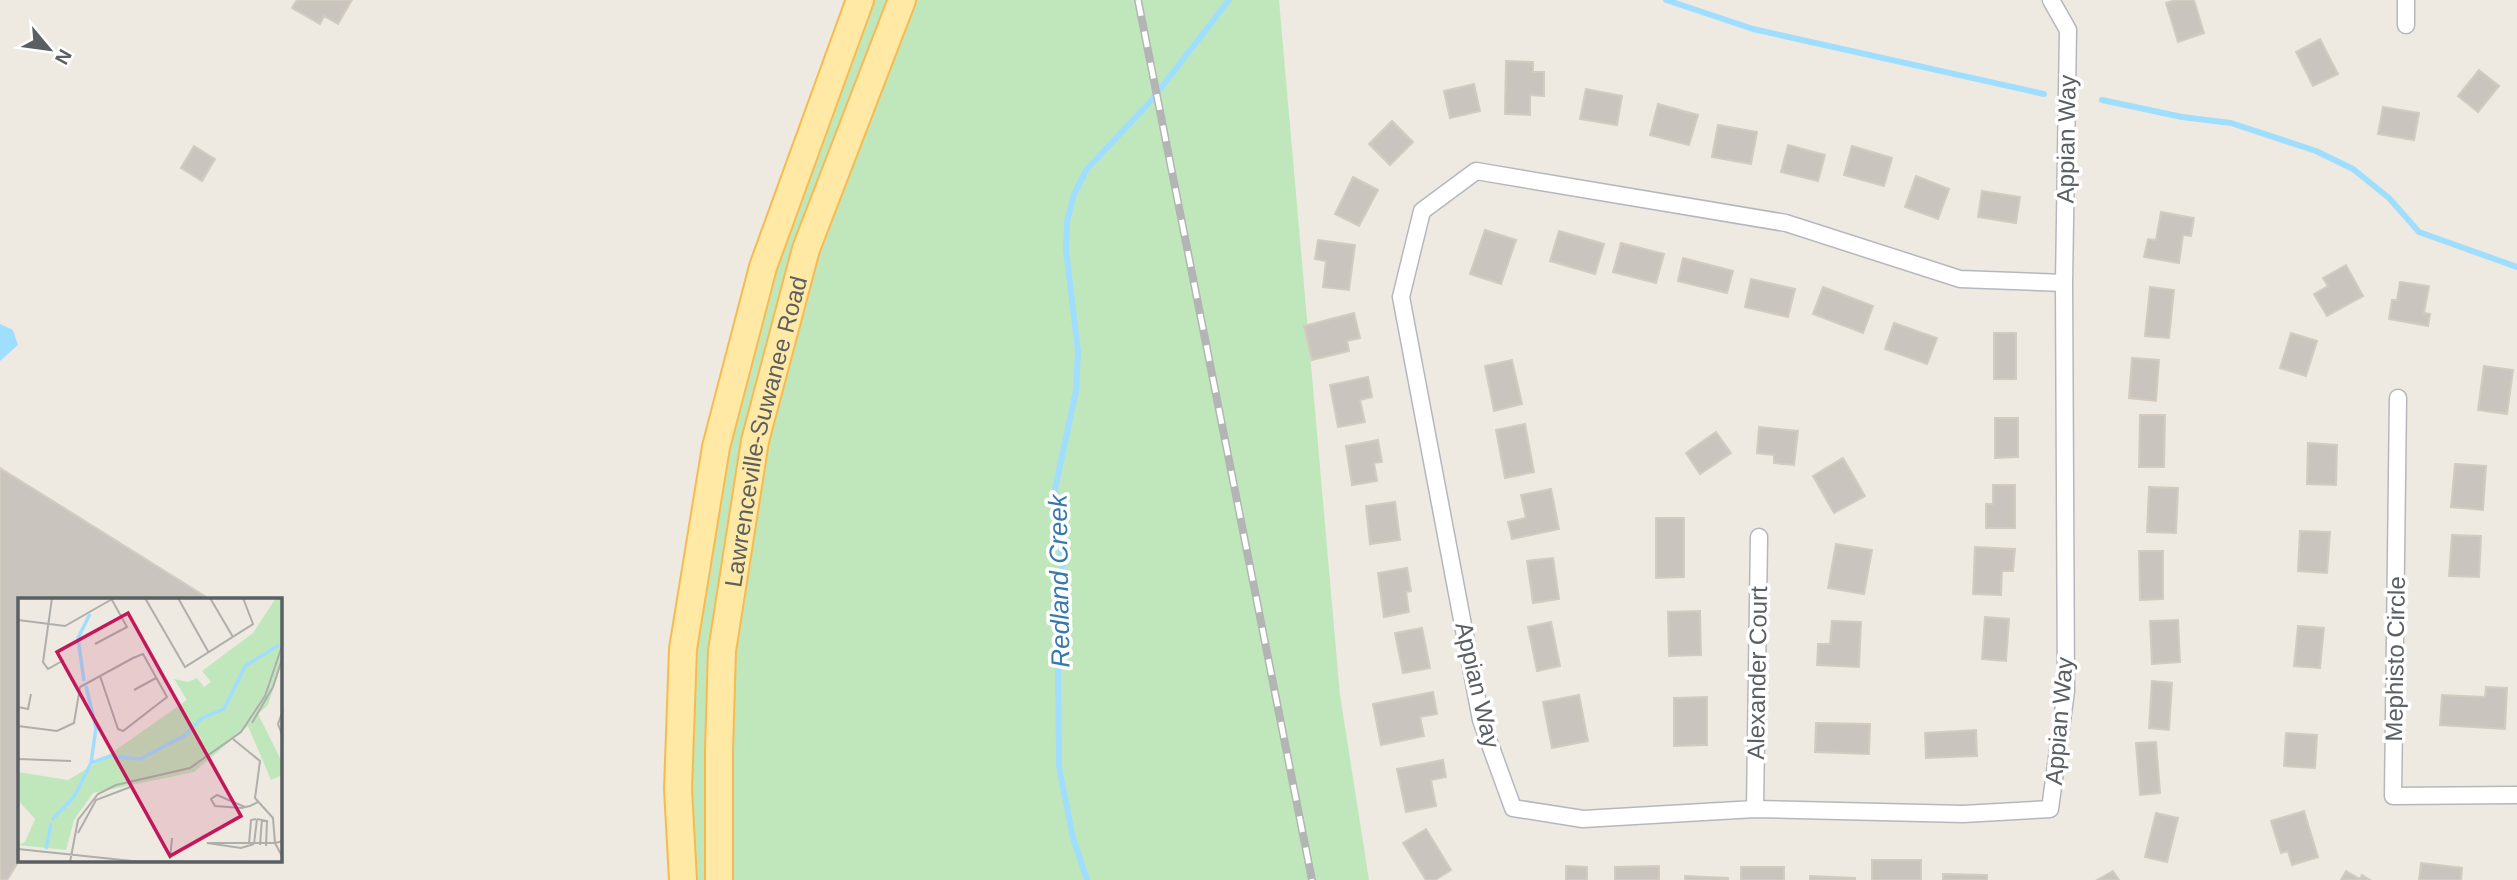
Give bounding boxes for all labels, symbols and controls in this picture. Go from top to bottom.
north arrow [14,14,84,84]
text: N [51,46,76,68]
street label: Appian Way [2051,75,2081,203]
street label: Lawrenceville-Suwanee Road [719,273,812,589]
water label: Redland Creek [1042,492,1076,668]
street label: Mephisto Circle [2380,576,2410,742]
street label: Alexander Court [1742,586,1772,760]
inset map [18,598,282,862]
street label: Appian Way [1450,619,1506,751]
street label: Appian Way [2040,656,2078,786]

